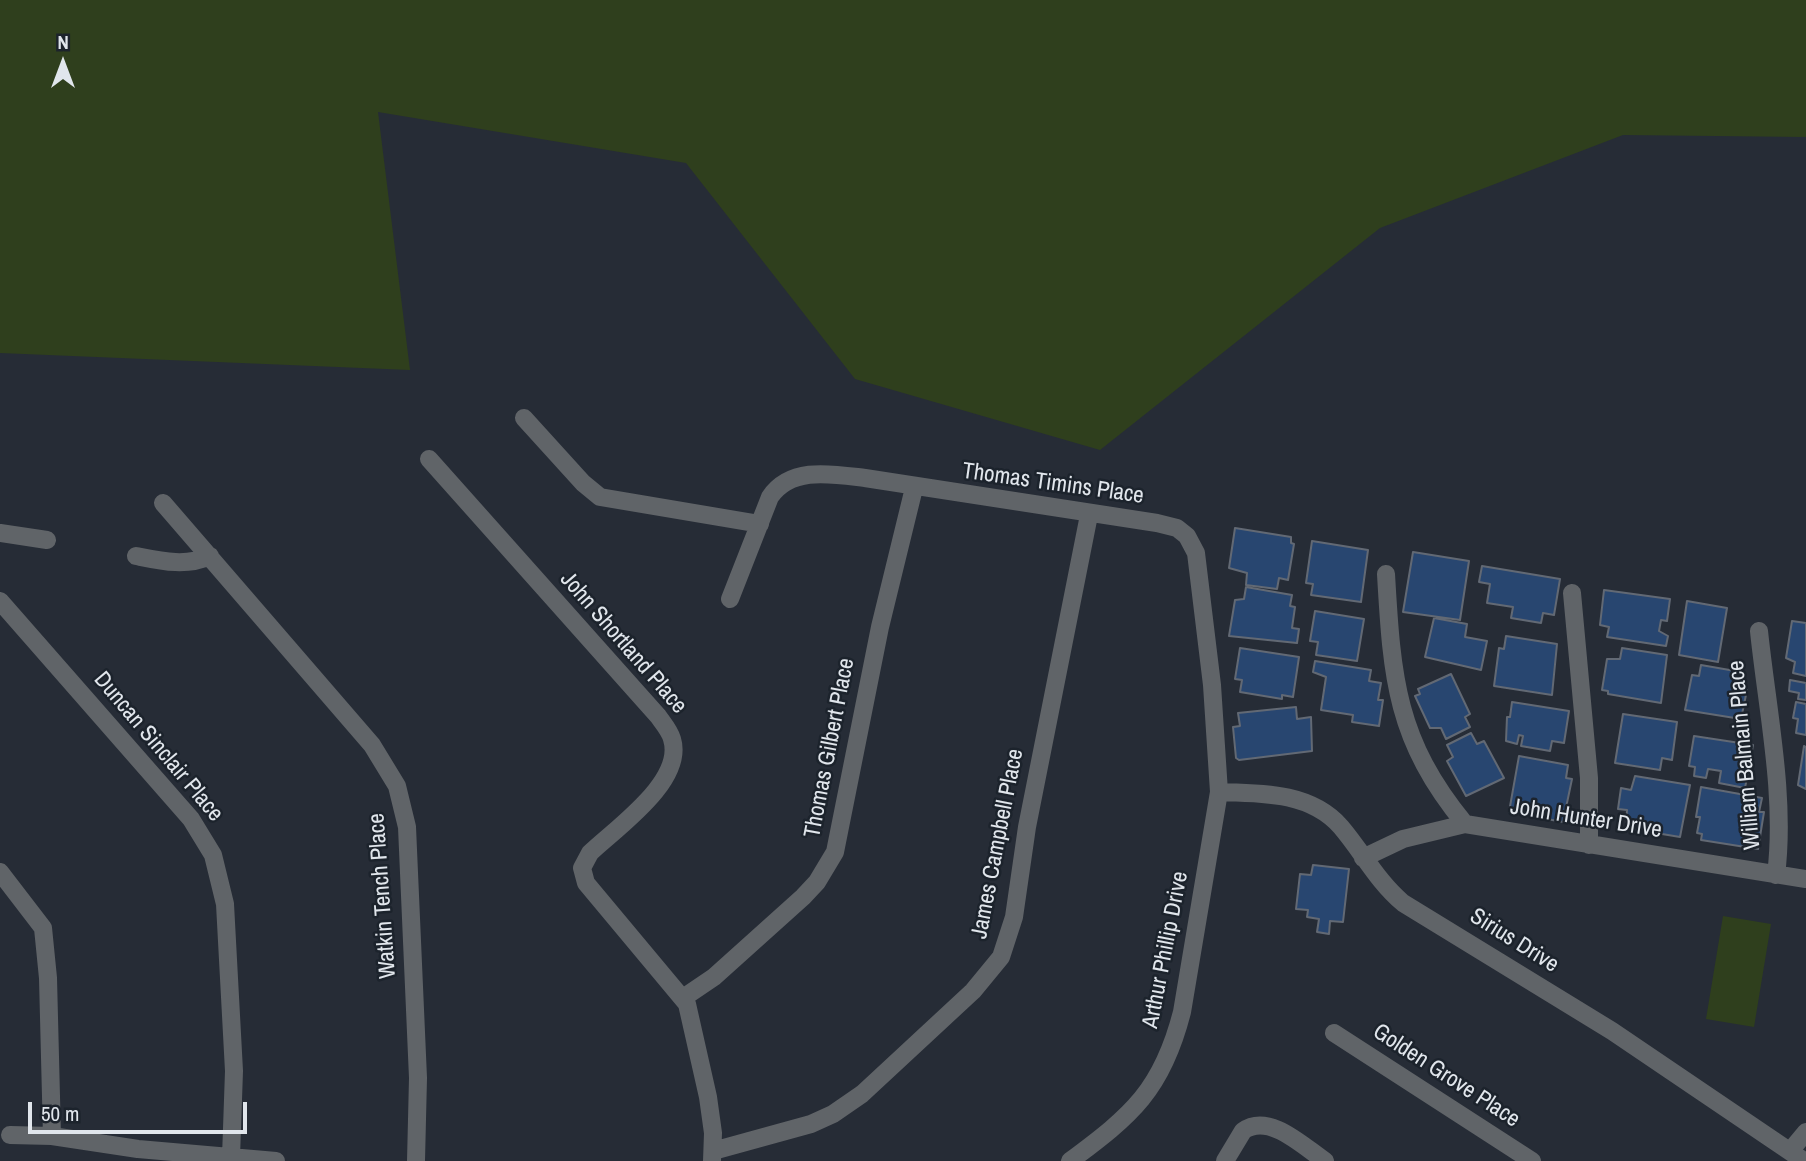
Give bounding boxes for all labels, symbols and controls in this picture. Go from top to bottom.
north arrow [28,28,98,98]
text: N [57,29,69,55]
street label: Thomas Timins Place [960,458,1146,510]
street label: John Shortland Place [554,566,692,720]
street label: Thomas Gilbert Place [799,656,861,840]
street label: William Balmain Place [1723,659,1767,851]
street label: Duncan Sinclair Place [87,667,229,827]
street label: James Campbell Place [966,747,1030,941]
street label: John Hunter Drive [1508,793,1664,845]
street label: Watkin Tench Place [363,812,403,980]
street label: Arthur Phillip Drive [1137,869,1195,1031]
street label: Sirius Drive [1464,903,1564,979]
street label: Golden Grove Place [1367,1018,1525,1134]
scale bar [32,1088,250,1132]
text: 50 m [41,1099,79,1128]

